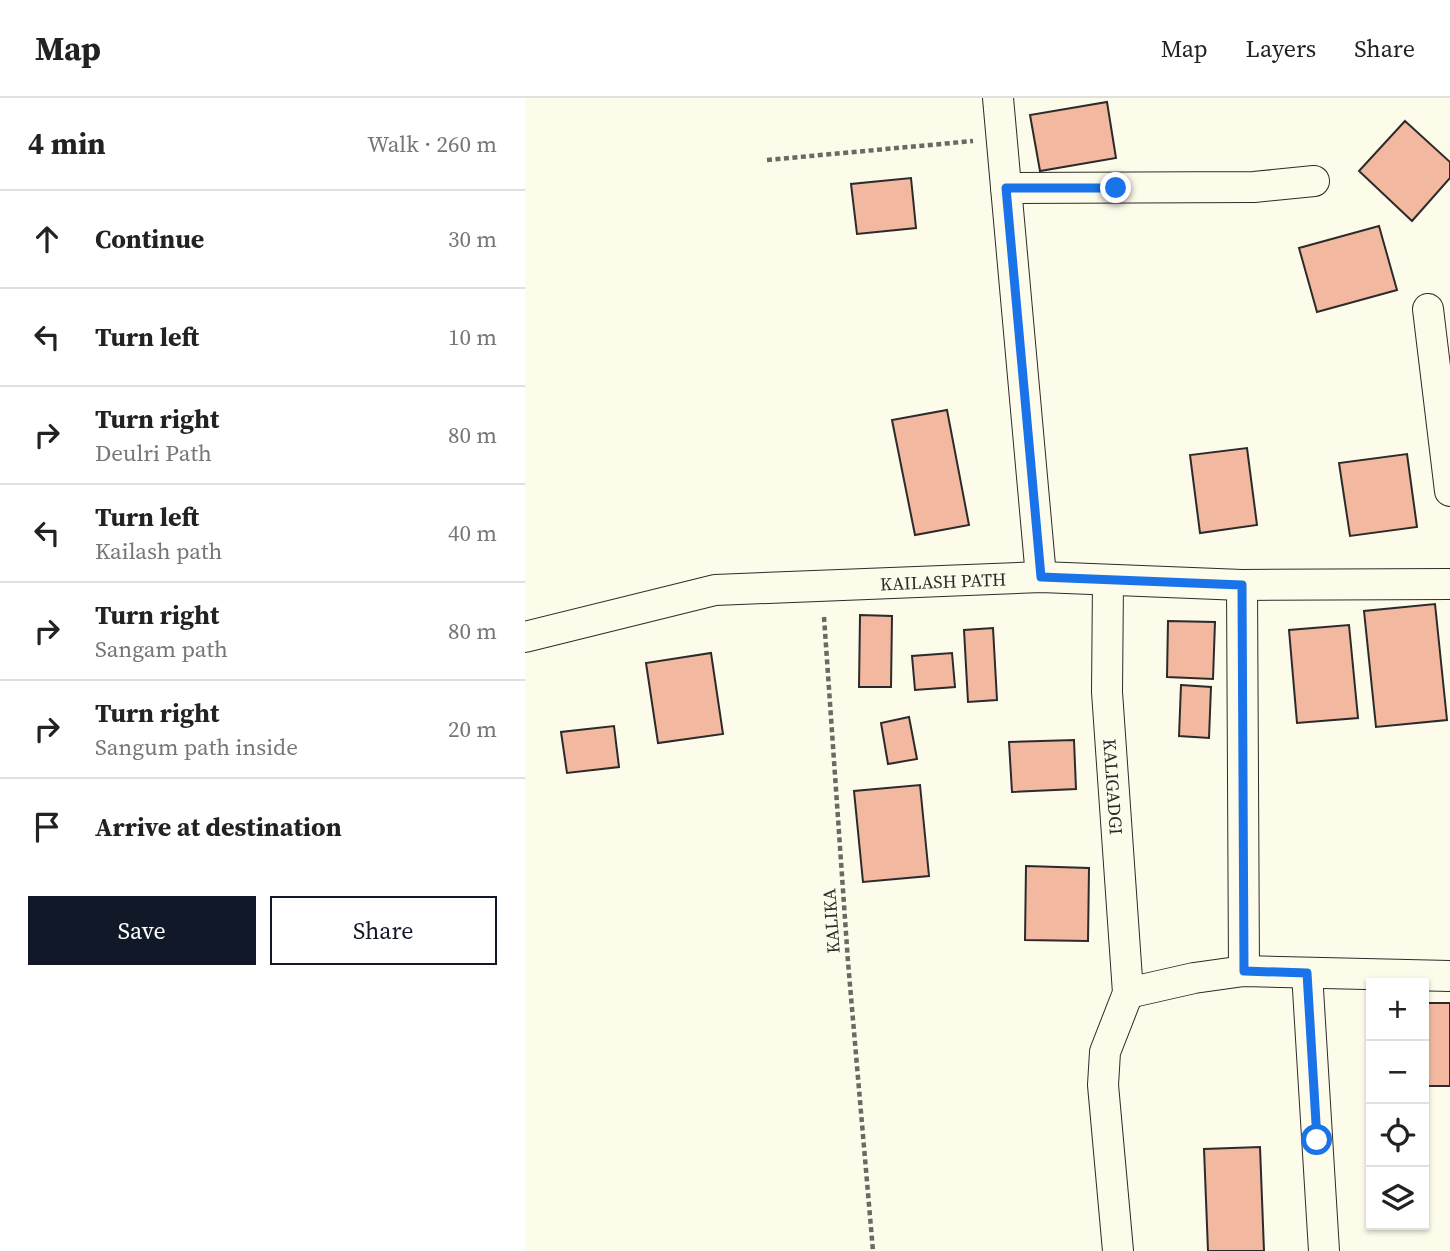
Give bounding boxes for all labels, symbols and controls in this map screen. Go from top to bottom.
text: Map [35,26,101,71]
text: Map [1161,32,1208,65]
text: Layers [1246,32,1316,65]
text: Share [1354,32,1415,65]
text: 4 min [28,123,106,164]
text: Walk · 260 m [367,128,497,160]
route end [1100,172,1131,203]
icon: ahead [28,220,66,258]
text: Continue [95,221,204,257]
text: 30 m [448,223,497,255]
icon: left [28,318,66,356]
text: Turn left [95,319,199,355]
text: 10 m [448,321,497,353]
text: Turn right [95,401,219,437]
icon: right [28,416,66,454]
text: 80 m [448,419,497,451]
text: Deulri Path [95,437,212,469]
text: Turn left [95,499,199,535]
icon: left [28,514,66,552]
text: 40 m [448,517,497,549]
text: Kailash path [95,535,222,567]
street label: KAILASH PATH [880,566,1007,596]
text: Turn right [95,597,219,633]
icon: right [28,612,66,650]
text: 80 m [448,615,497,647]
text: Sangam path [95,633,228,665]
text: Turn right [95,695,219,731]
icon: right [28,710,66,748]
text: 20 m [448,713,497,745]
text: Sangum path inside [95,731,298,763]
street label: KALIGADGI [1098,738,1129,836]
icon: arrive [28,808,66,846]
text: Arrive at destination [95,809,342,845]
street label: KALIKA [816,888,846,954]
button: Save [28,896,256,965]
button: Share [270,896,497,965]
map controls [1366,978,1429,1230]
button: + [1366,978,1429,1041]
button: − [1366,1041,1429,1104]
button: locate [1366,1104,1429,1167]
route start [1301,1124,1332,1155]
button: layers [1366,1167,1429,1230]

